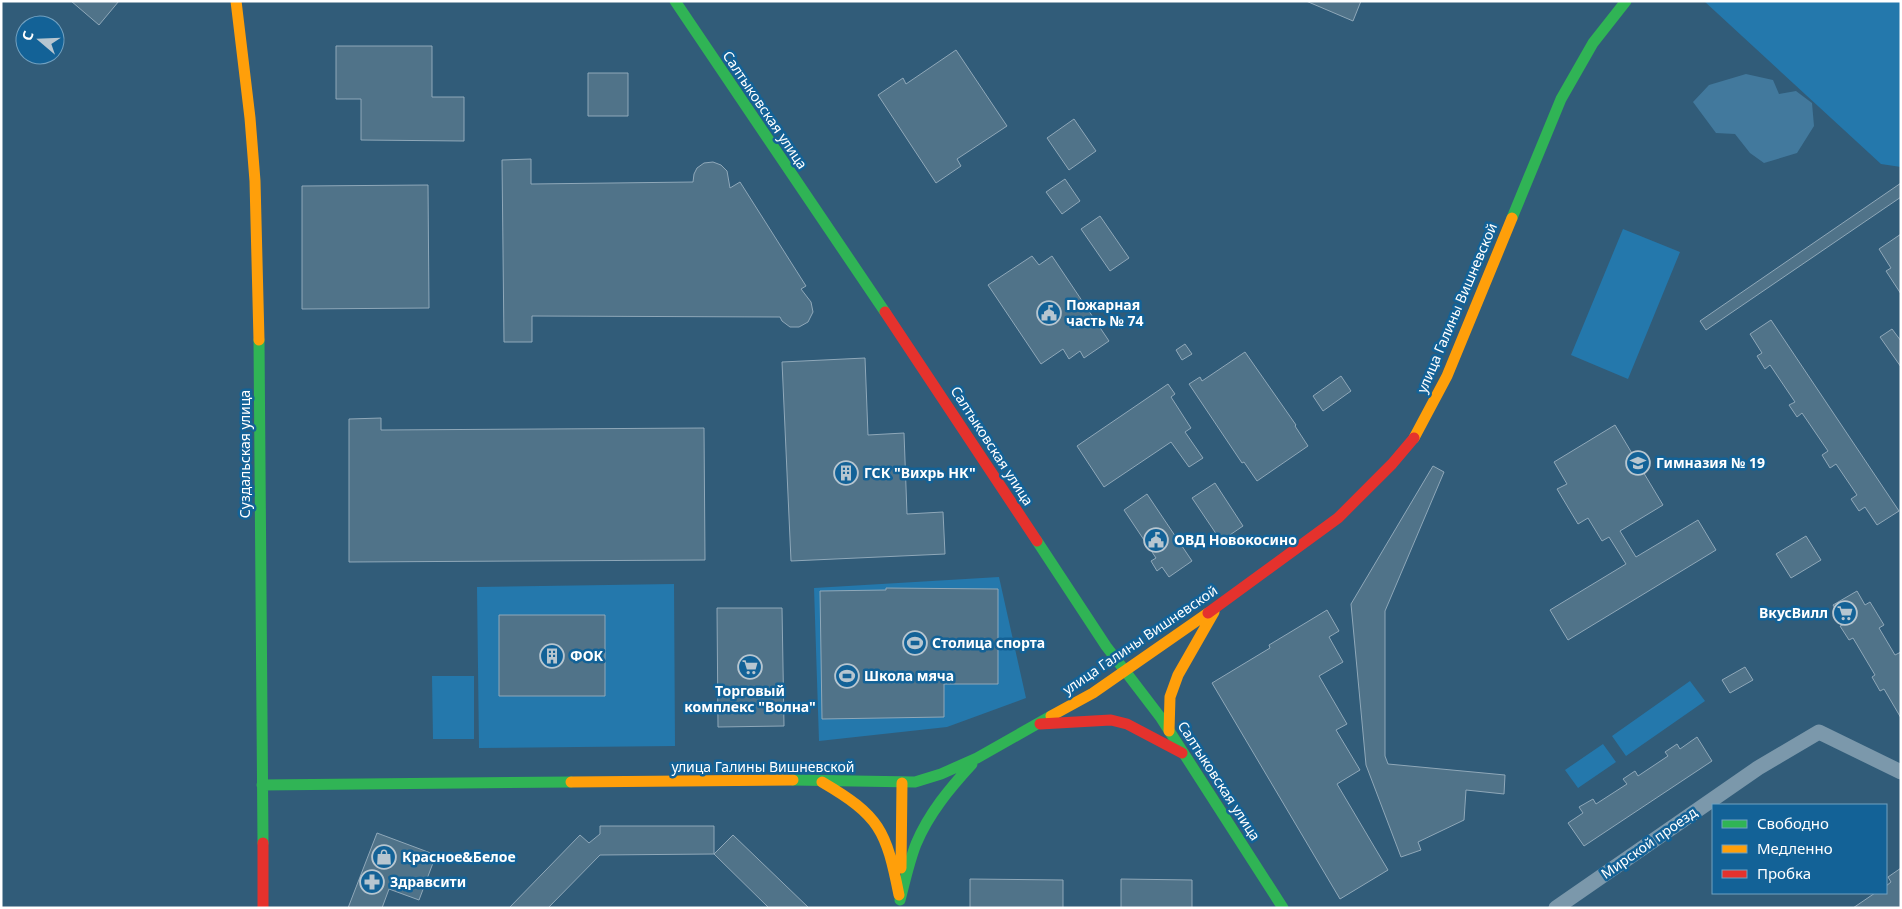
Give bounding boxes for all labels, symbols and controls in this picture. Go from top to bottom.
north arrow [15,15,65,65]
text: С [17,28,38,43]
street label: Салтыковская улица [719,47,812,173]
street label: улица Галины Вишневской [1412,220,1501,396]
place label: Пожарная часть № 74 [1066,295,1144,330]
public building icon: Пожарная часть № 74 [1036,300,1062,326]
street label: Салтыковская улица [947,382,1038,509]
street label: Суздальская улица [235,390,254,518]
school or university icon: Гимназия № 19 [1625,450,1651,476]
place label: Гимназия № 19 [1656,453,1765,472]
building icon: ГСК "Вихрь НК" [833,460,859,486]
place label: ГСК "Вихрь НК" [864,463,976,482]
public building icon: ОВД Новокосино [1143,527,1169,553]
place label: ОВД Новокосино [1174,530,1297,549]
street label: улица Галины Вишневской [1059,581,1221,699]
supermarket icon: ВкусВилл [1832,600,1858,626]
place label: ВкусВилл [1759,603,1828,622]
sports icon: Столица спорта [902,630,928,656]
place label: Столица спорта [932,633,1045,652]
building icon: ФОК [539,643,565,669]
place label: ФОК [570,646,604,665]
supermarket icon: Торговый комплекс "Волна" [737,654,763,680]
sports icon: Школа мяча [834,663,860,689]
place label: Школа мяча [864,666,954,685]
place label: Торговый комплекс "Волна" [684,681,816,716]
street label: Салтыковская улица [1174,717,1265,844]
street label: улица Галины Вишневской [671,757,855,776]
street label: Мирской проезд [1597,802,1701,883]
legend [1712,804,1887,894]
text: Свободно [1757,813,1829,833]
text: Медленно [1757,838,1833,858]
shop icon: Красное&Белое [371,844,397,870]
place label: Красное&Белое [402,847,516,866]
text: Пробка [1757,863,1811,883]
pharmacy icon: Здравсити [359,869,385,895]
place label: Здравсити [390,872,466,891]

